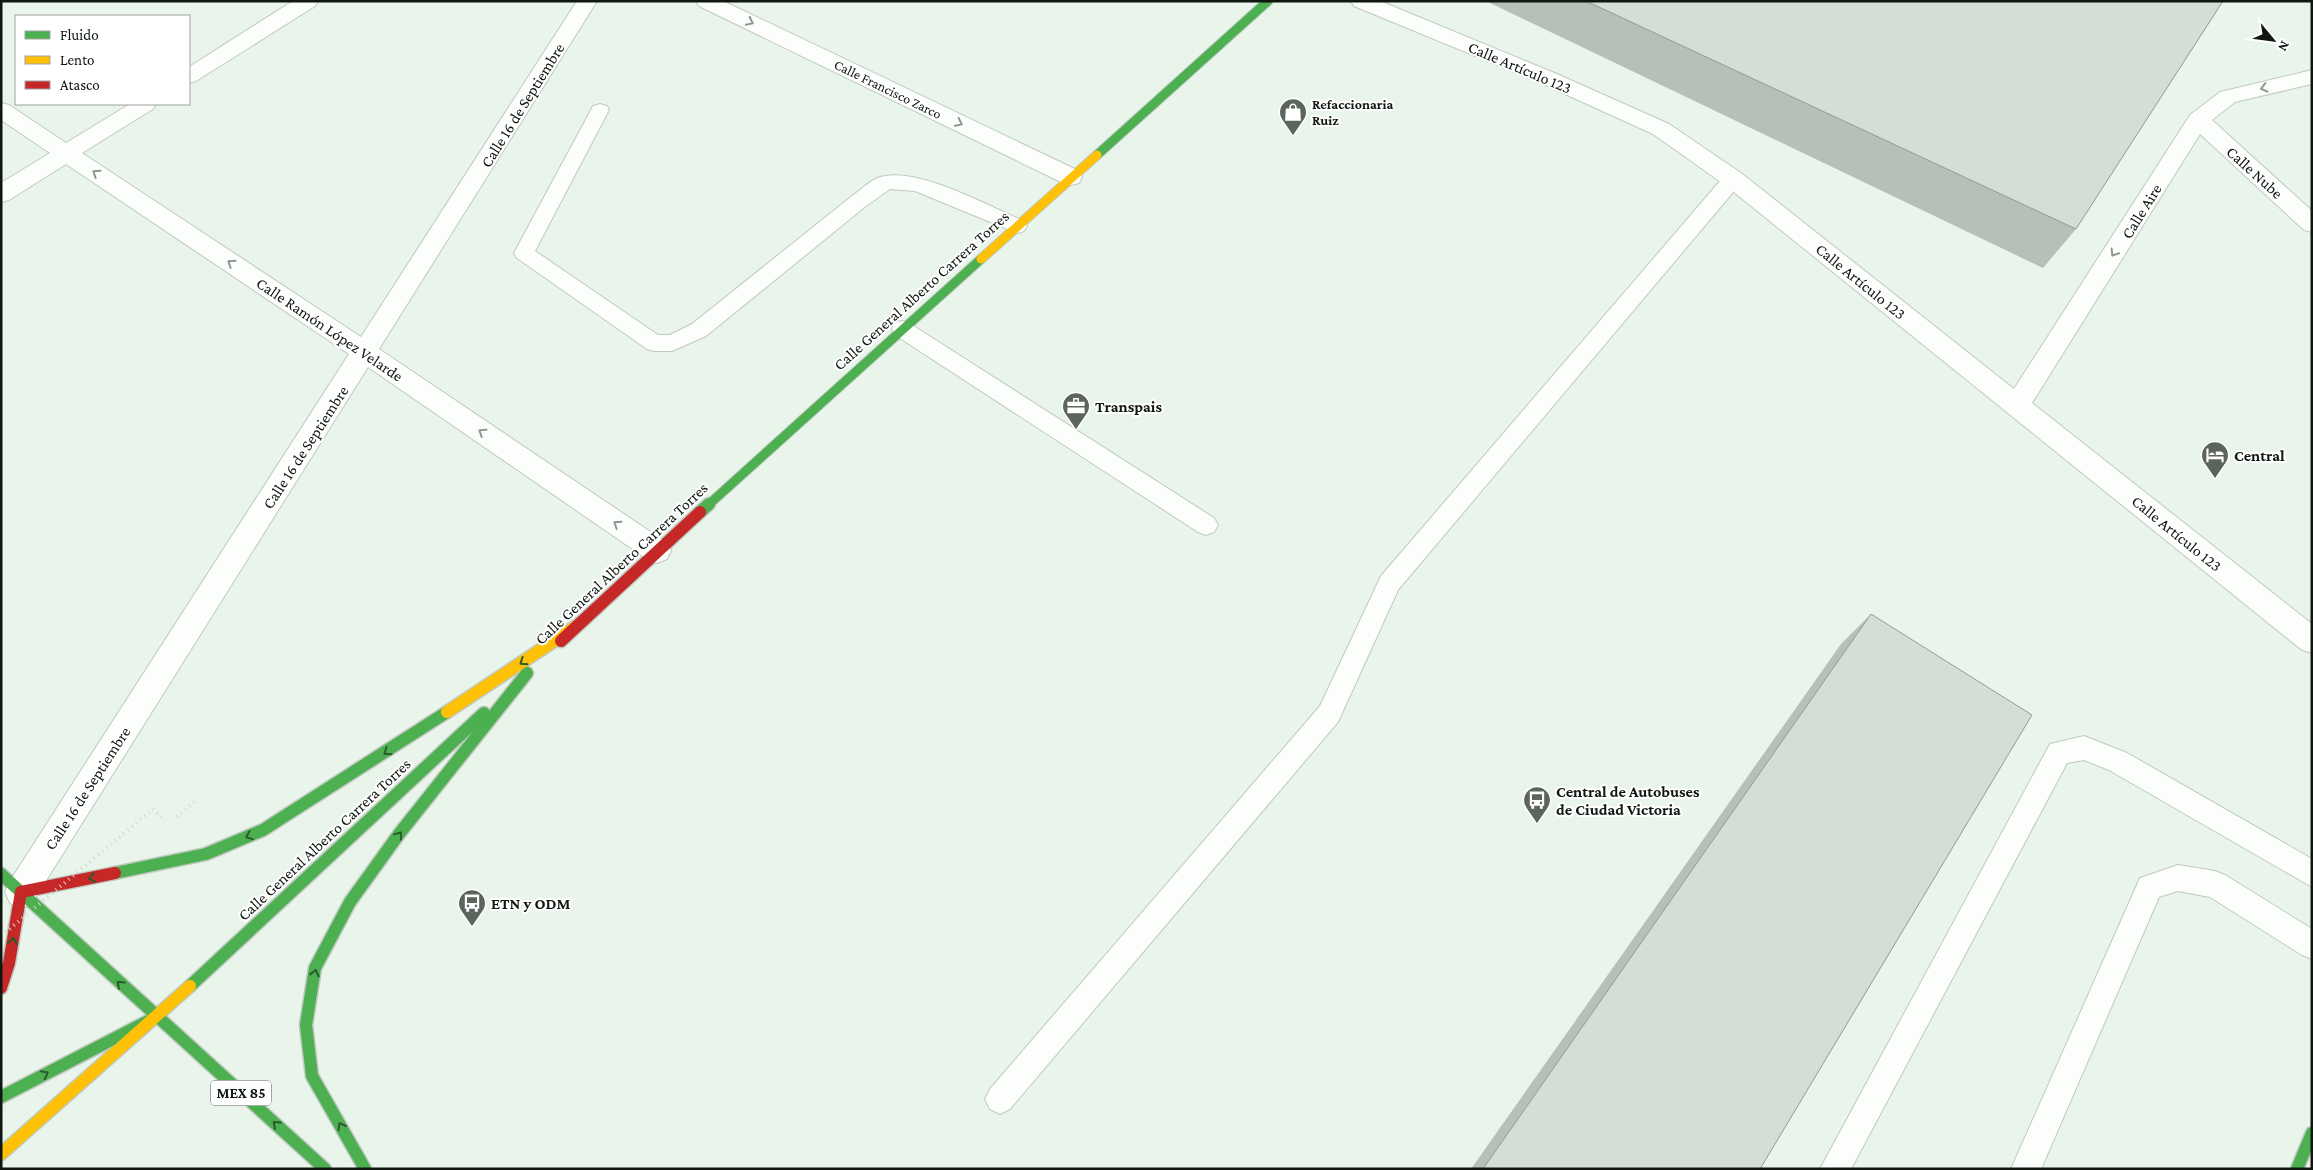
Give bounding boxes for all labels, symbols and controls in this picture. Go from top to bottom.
legend [15,15,190,105]
north arrow [2248,15,2298,65]
one-way arrow [744,16,753,26]
text: Fluido [60,27,99,43]
street label: Calle Artículo 123 [1466,38,1574,97]
text: N [2275,38,2294,55]
street label: Calle 16 de Septiembre [477,40,568,171]
text: Lento [60,52,94,68]
street label: Calle Francisco Zarco [832,56,944,122]
text: Atasco [60,77,100,93]
one-way arrow [2260,82,2269,93]
place label: Refaccionaria Ruiz [1312,96,1393,128]
shop icon: Refaccionaria Ruiz [1278,97,1308,136]
one-way arrow [954,117,963,128]
street label: Calle Nube [2223,143,2286,202]
one-way arrow [93,170,102,179]
street label: Calle Aire [2118,181,2165,242]
street label: Calle General Alberto Carrera Torres [830,207,1012,373]
street label: Calle Artículo 123 [1812,240,1909,323]
one-way arrow [2111,248,2120,257]
one-way arrow [228,260,237,269]
street label: Calle Ramón López Velarde [253,274,406,386]
street label: Calle 16 de Septiembre [259,383,352,512]
office icon: Transpais [1061,391,1091,430]
place label: Transpais [1095,398,1162,415]
one-way arrow [479,429,488,438]
hotel icon: Central [2200,440,2230,479]
place label: Central [2234,447,2285,464]
street label: Calle General Alberto Carrera Torres [532,479,711,648]
street label: Calle Artículo 123 [2128,492,2225,575]
one-way arrow [613,521,622,530]
one-way arrow [519,655,528,665]
street label: Calle 16 de Septiembre [41,724,134,853]
one-way arrow [384,745,393,755]
street label: Calle General Alberto Carrera Torres [235,755,414,924]
place label: Central de Autobuses de Ciudad Victoria [1556,783,1700,818]
bus stop icon: Central de Autobuses de Ciudad Victoria [1522,785,1552,824]
one-way arrow [245,830,254,840]
one-way arrow [393,832,401,841]
one-way arrow [88,872,97,882]
bus stop icon: ETN y ODM [457,888,487,927]
place label: ETN y ODM [491,895,571,912]
one-way arrow [7,937,17,946]
one-way arrow [309,968,320,977]
one-way arrow [117,981,126,990]
one-way arrow [39,1070,48,1080]
road number: MEX 85 [211,1080,271,1106]
one-way arrow [272,1121,281,1130]
one-way arrow [337,1123,347,1132]

